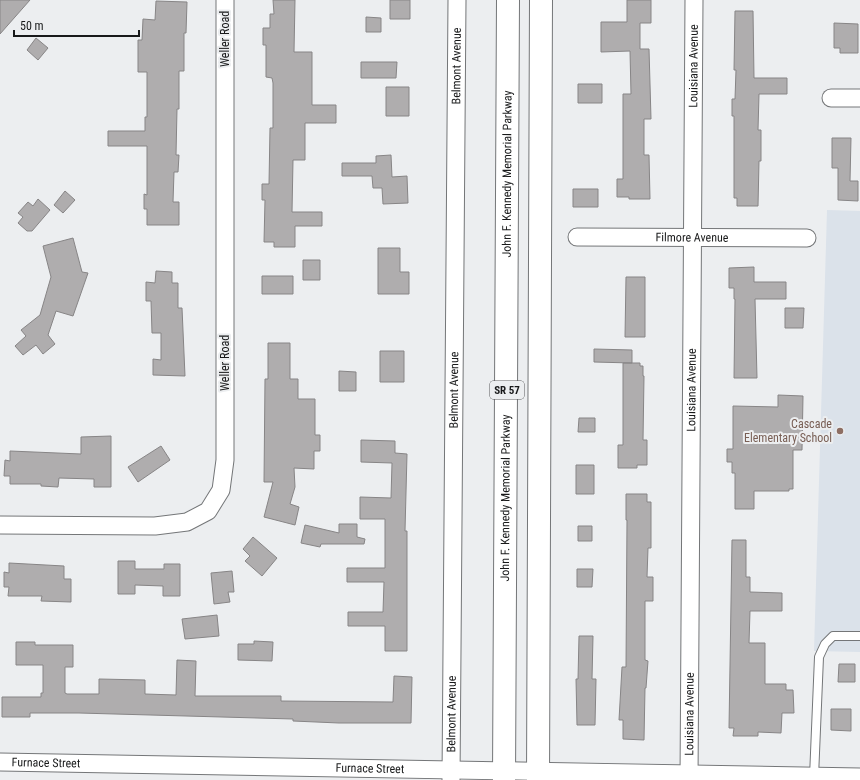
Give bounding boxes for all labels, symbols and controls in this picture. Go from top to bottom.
street label: Weller Road [218,11,232,67]
scale bar [14,12,139,38]
text: 50 m [20,19,44,33]
street label: Louisiana Avenue [686,24,701,108]
street label: Belmont Avenue [449,27,464,104]
street label: John F. Kennedy Memorial Parkway [500,90,515,258]
street label: Filmore Avenue [656,230,729,245]
street label: Weller Road [218,335,232,391]
street label: Louisiana Avenue [684,348,699,432]
street label: Belmont Avenue [447,351,461,428]
road number: SR 57 [490,381,524,399]
street label: John F. Kennedy Memorial Parkway [498,414,513,582]
place label: Cascade Elementary School [744,417,832,445]
marker: Cascade Elementary School [835,426,845,436]
street label: Louisiana Avenue [682,672,697,756]
street label: Belmont Avenue [444,675,459,752]
street label: Furnace Street [11,755,81,770]
street label: Furnace Street [335,761,405,776]

